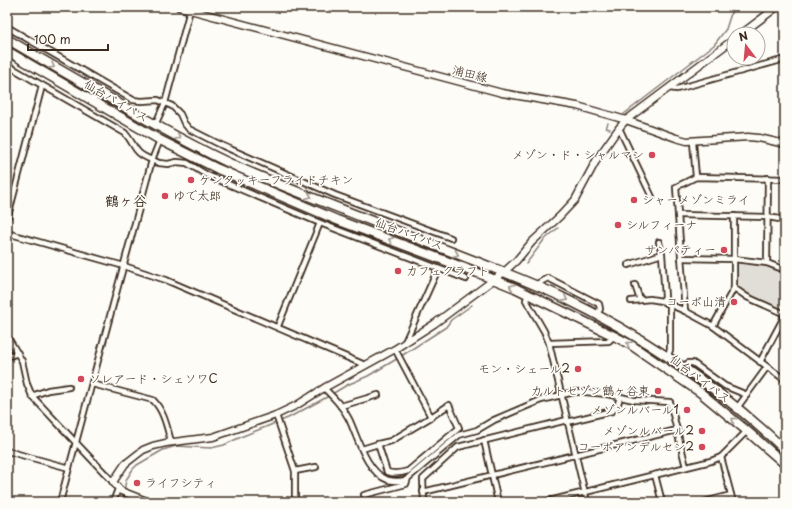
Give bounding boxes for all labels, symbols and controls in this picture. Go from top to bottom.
scale bar [28,26,108,52]
north arrow [726,26,766,66]
text: N [737,26,750,45]
text: 100 m [34,30,71,48]
street label: 浦田線 [451,60,490,86]
one-way arrow [48,61,55,69]
street label: 仙台バイパス [81,74,152,126]
one-way arrow [174,132,181,140]
place label: メゾン・ド・シャルマン [512,145,644,163]
marker: メゾン・ド・シャルマン [647,150,657,160]
place label: ケンタッキーフライドチキン [199,170,354,188]
marker: ケンタッキーフライドチキン [186,175,196,185]
place label: ゆで太郎 [173,186,221,204]
district label: 鶴ヶ谷 [105,190,147,211]
place label: シャーメゾンミライ [642,190,750,208]
marker: ゆで太郎 [160,191,170,201]
one-way arrow [305,191,312,199]
marker: シャーメゾンミライ [629,195,639,205]
street label: 仙台バイパス [373,212,446,254]
place label: シルフィーナ [626,215,697,233]
marker: シルフィーナ [613,220,623,230]
one-way arrow [388,237,395,245]
place label: サンパティー [644,240,716,258]
marker: サンパティー [719,245,729,255]
one-way arrow [453,249,460,257]
place label: カフェクラフト [406,261,490,279]
marker: カフェクラフト [393,266,403,276]
one-way arrow [509,284,517,292]
place label: コーポ山清 [666,292,726,310]
one-way arrow [561,294,568,302]
marker: コーポ山清 [729,297,739,307]
one-way arrow [626,342,633,349]
street label: 仙台バイパス [667,349,735,407]
place label: モン・シェール2 [478,359,570,377]
marker: モン・シェール2 [573,364,583,374]
place label: ソレアード・シェソワC [89,369,218,387]
marker: ソレアード・シェソワC [76,374,86,384]
place label: カルトセゾン鶴ヶ谷東 [530,381,650,399]
marker: カルトセゾン鶴ヶ谷東 [653,386,663,396]
place label: メゾンルバール1 [591,400,679,418]
marker: メゾンルバール1 [682,405,692,415]
one-way arrow [732,418,739,425]
place label: メゾンルバール2 [603,421,694,439]
marker: メゾンルバール2 [697,426,707,436]
place label: コーポアンデルセン2 [578,437,694,455]
marker: コーポアンデルセン2 [697,442,707,452]
place label: ライフシティ [145,473,217,491]
marker: ライフシティ [132,478,142,488]

